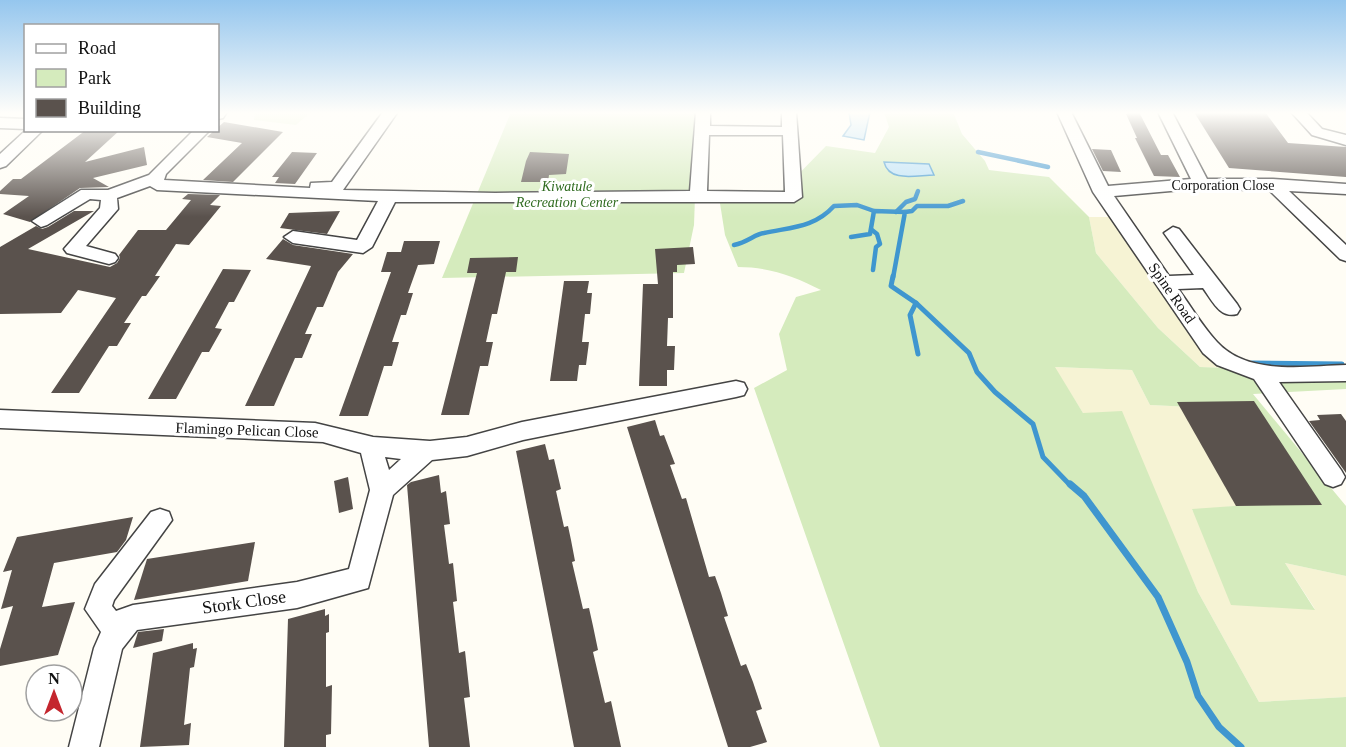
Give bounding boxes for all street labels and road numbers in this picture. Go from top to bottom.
street label: Corporation Close [1171,178,1275,193]
street label: Spine Road [1145,260,1199,326]
street label: Flamingo Pelican Close [175,420,319,441]
street label: Stork Close [201,586,287,618]

